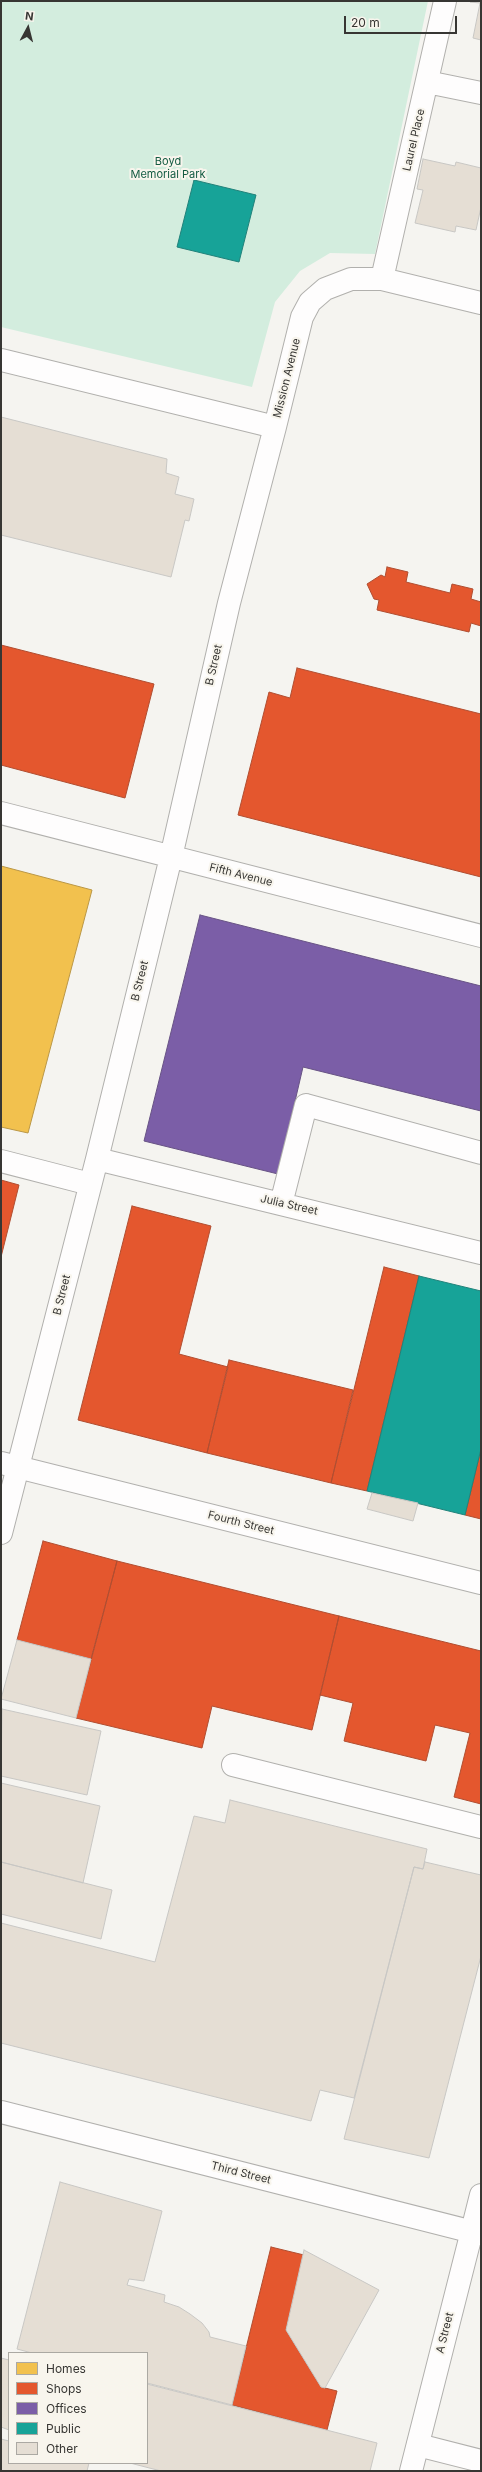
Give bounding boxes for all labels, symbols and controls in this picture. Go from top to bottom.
north arrow [8,8,48,48]
scale bar [346,8,459,34]
text: N [24,9,34,24]
text: 20 m [351,15,380,30]
street label: Laurel Place [400,108,428,172]
park label: Boyd Memorial Park [130,155,206,181]
street label: Mission Avenue [271,337,303,419]
street label: B Street [203,643,225,687]
street label: Fifth Avenue [208,861,274,889]
street label: B Street [129,959,151,1003]
street label: Julia Street [259,1192,319,1218]
street label: B Street [51,1273,73,1317]
street label: Fourth Street [207,1508,275,1538]
street label: Third Street [210,2159,272,2187]
street label: A Street [434,2311,456,2355]
legend [8,2352,148,2464]
text: Homes [46,2361,86,2376]
text: Shops [46,2381,82,2396]
text: Offices [46,2401,87,2416]
text: Public [46,2421,81,2436]
text: Other [46,2441,78,2456]

